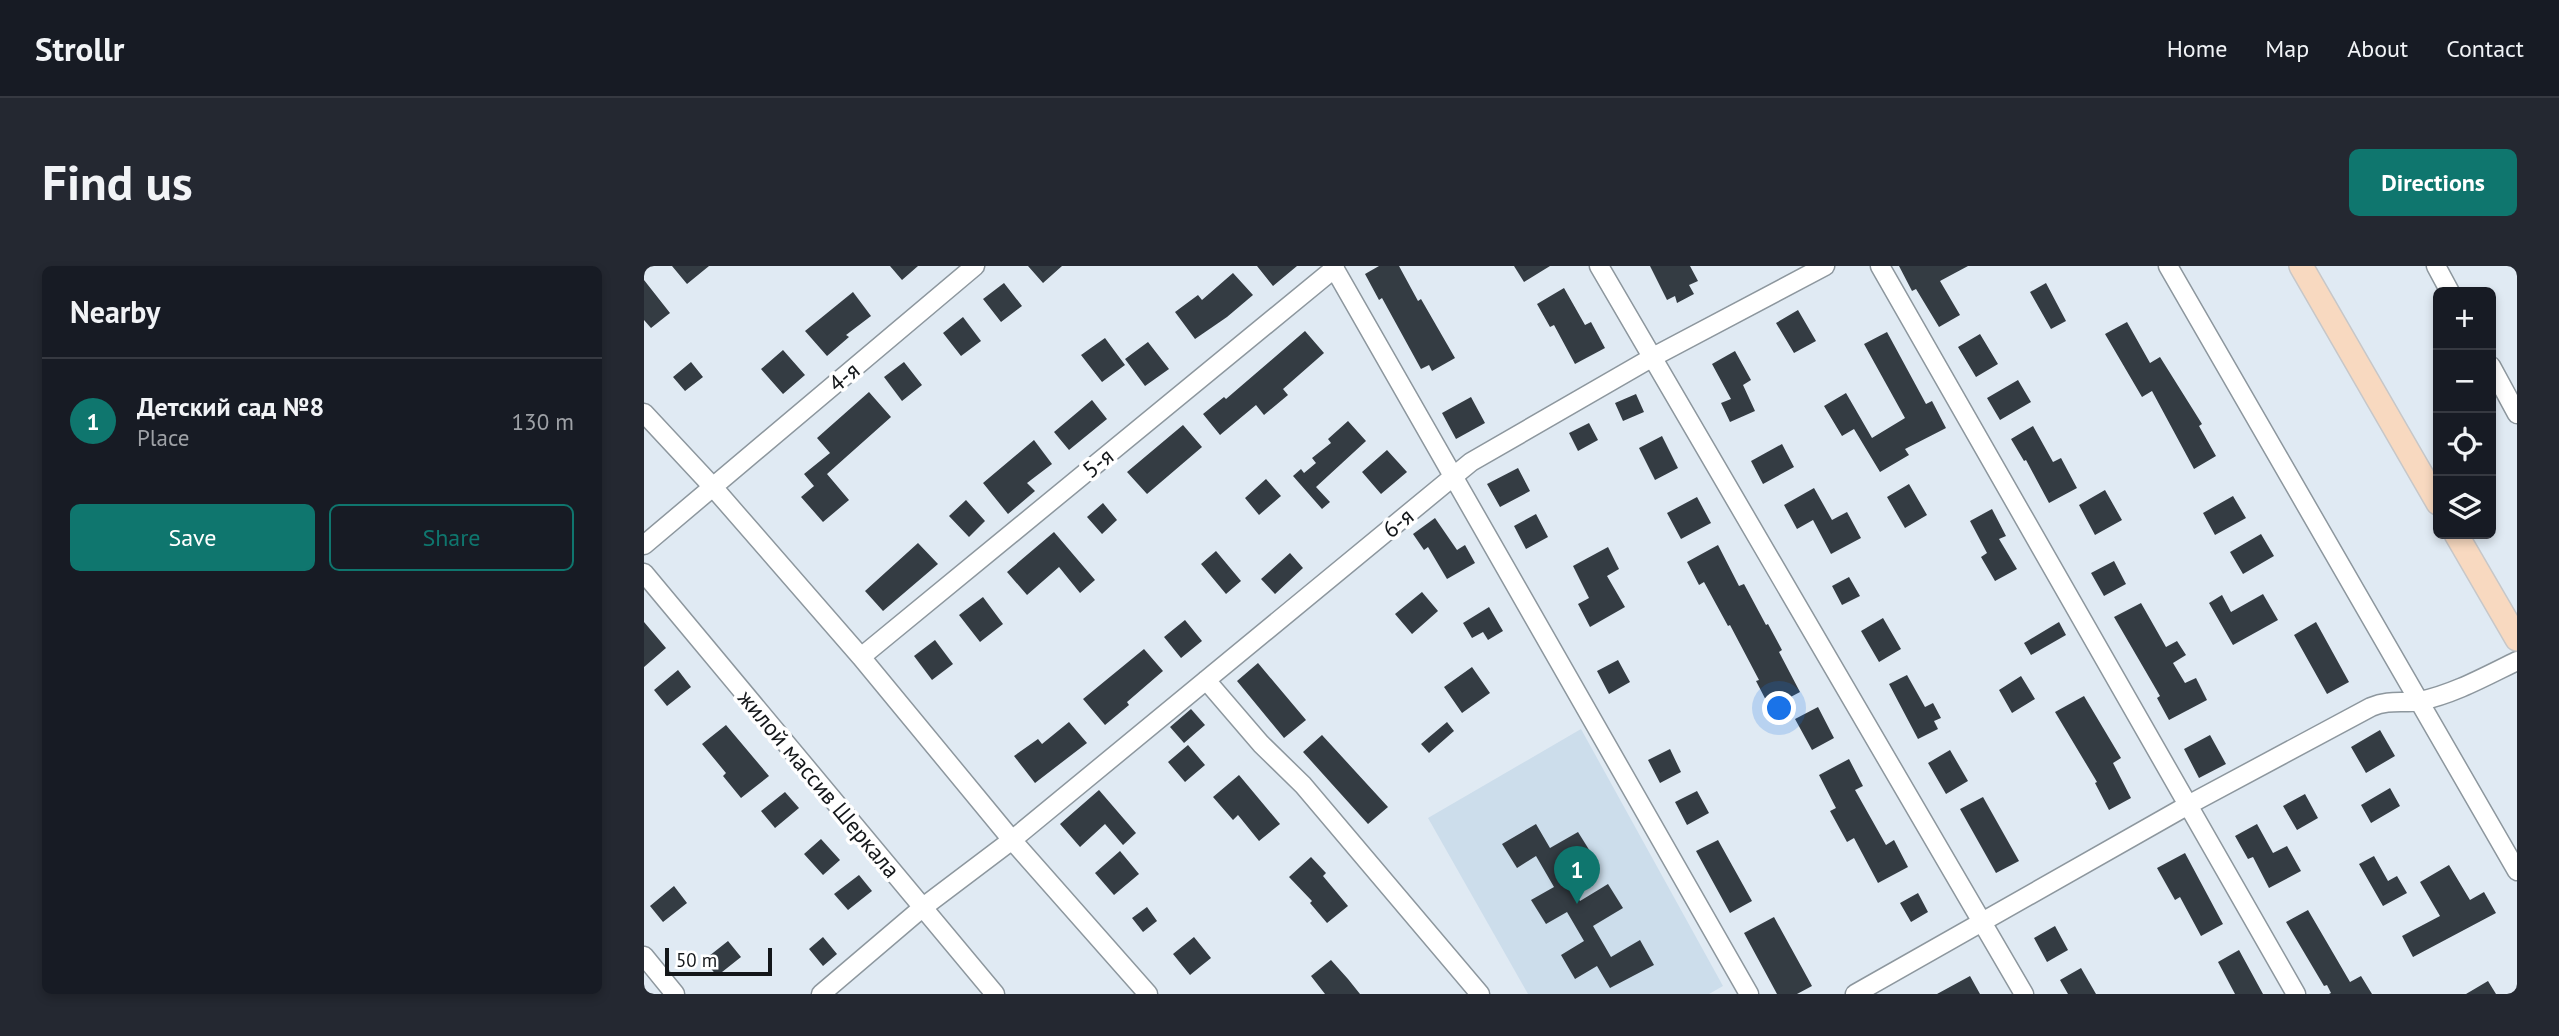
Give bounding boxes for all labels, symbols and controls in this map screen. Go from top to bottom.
text: Strollr [35,27,124,70]
text: Home [2167,33,2227,64]
text: Map [2265,33,2309,64]
text: About [2347,33,2408,64]
text: Contact [2446,33,2524,64]
button: Directions [2349,149,2517,216]
text: Find us [42,150,193,214]
map controls [2433,287,2496,539]
button: + [2433,287,2496,350]
text: Nearby [70,292,160,331]
button: − [2433,350,2496,413]
street label: 4-я [822,355,865,398]
text: Детский сад №8 [137,390,324,423]
text: 1 [86,407,100,436]
text: 130 m [512,407,574,436]
button: locate [2433,413,2496,476]
text: Place [137,423,190,452]
street label: 5-я [1076,441,1119,484]
button: layers [2433,476,2496,539]
street label: 6-я [1376,501,1419,544]
button: Save [70,504,315,571]
button: Share [329,504,574,571]
street label: жилой массив Шеркала [732,684,907,884]
your location [1762,691,1796,725]
pin: 1 [1554,846,1600,904]
scale bar [665,945,772,977]
text: 50 m [676,948,717,972]

